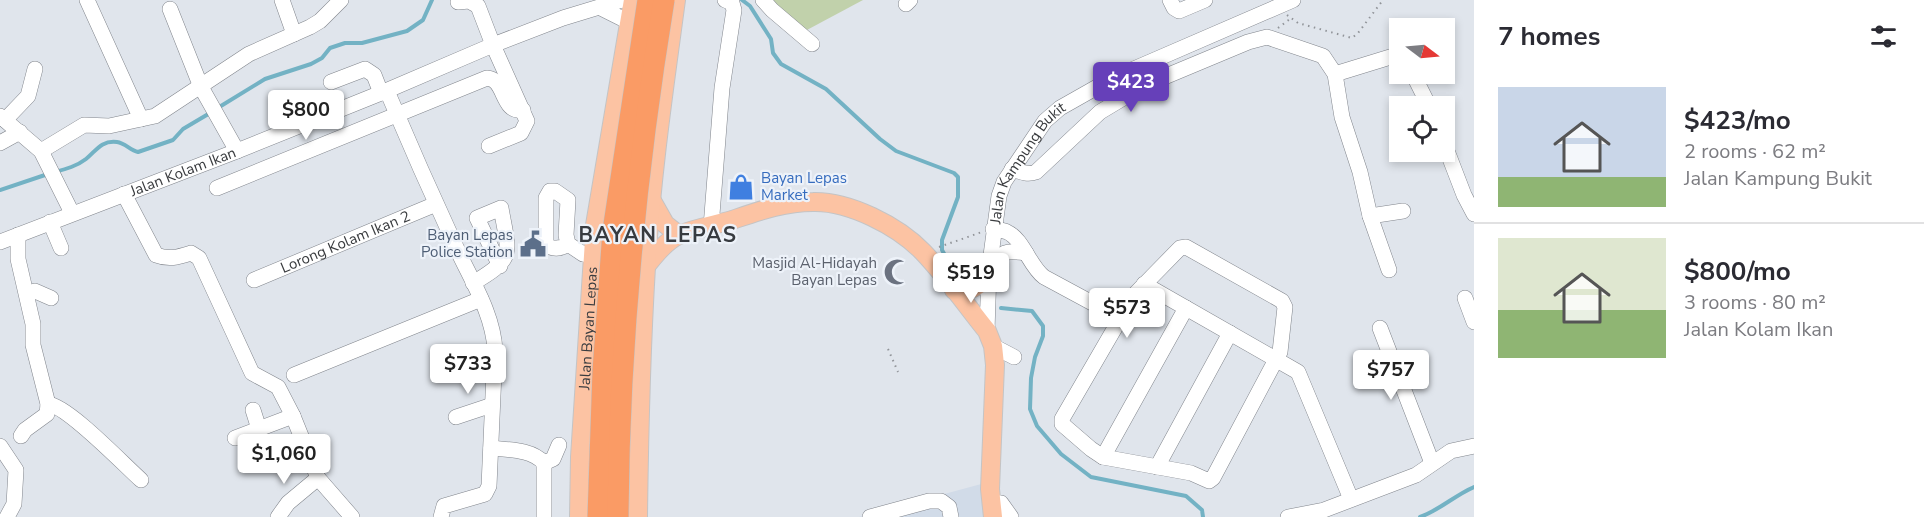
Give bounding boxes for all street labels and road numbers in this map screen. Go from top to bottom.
street label: Jalan Kampung Bukit [985,97,1070,226]
street label: Jalan Kolam Ikan [126,142,239,202]
street label: Lorong Kolam Ikan 2 [278,206,413,278]
street label: Jalan Bayan Lepas [574,266,602,392]

